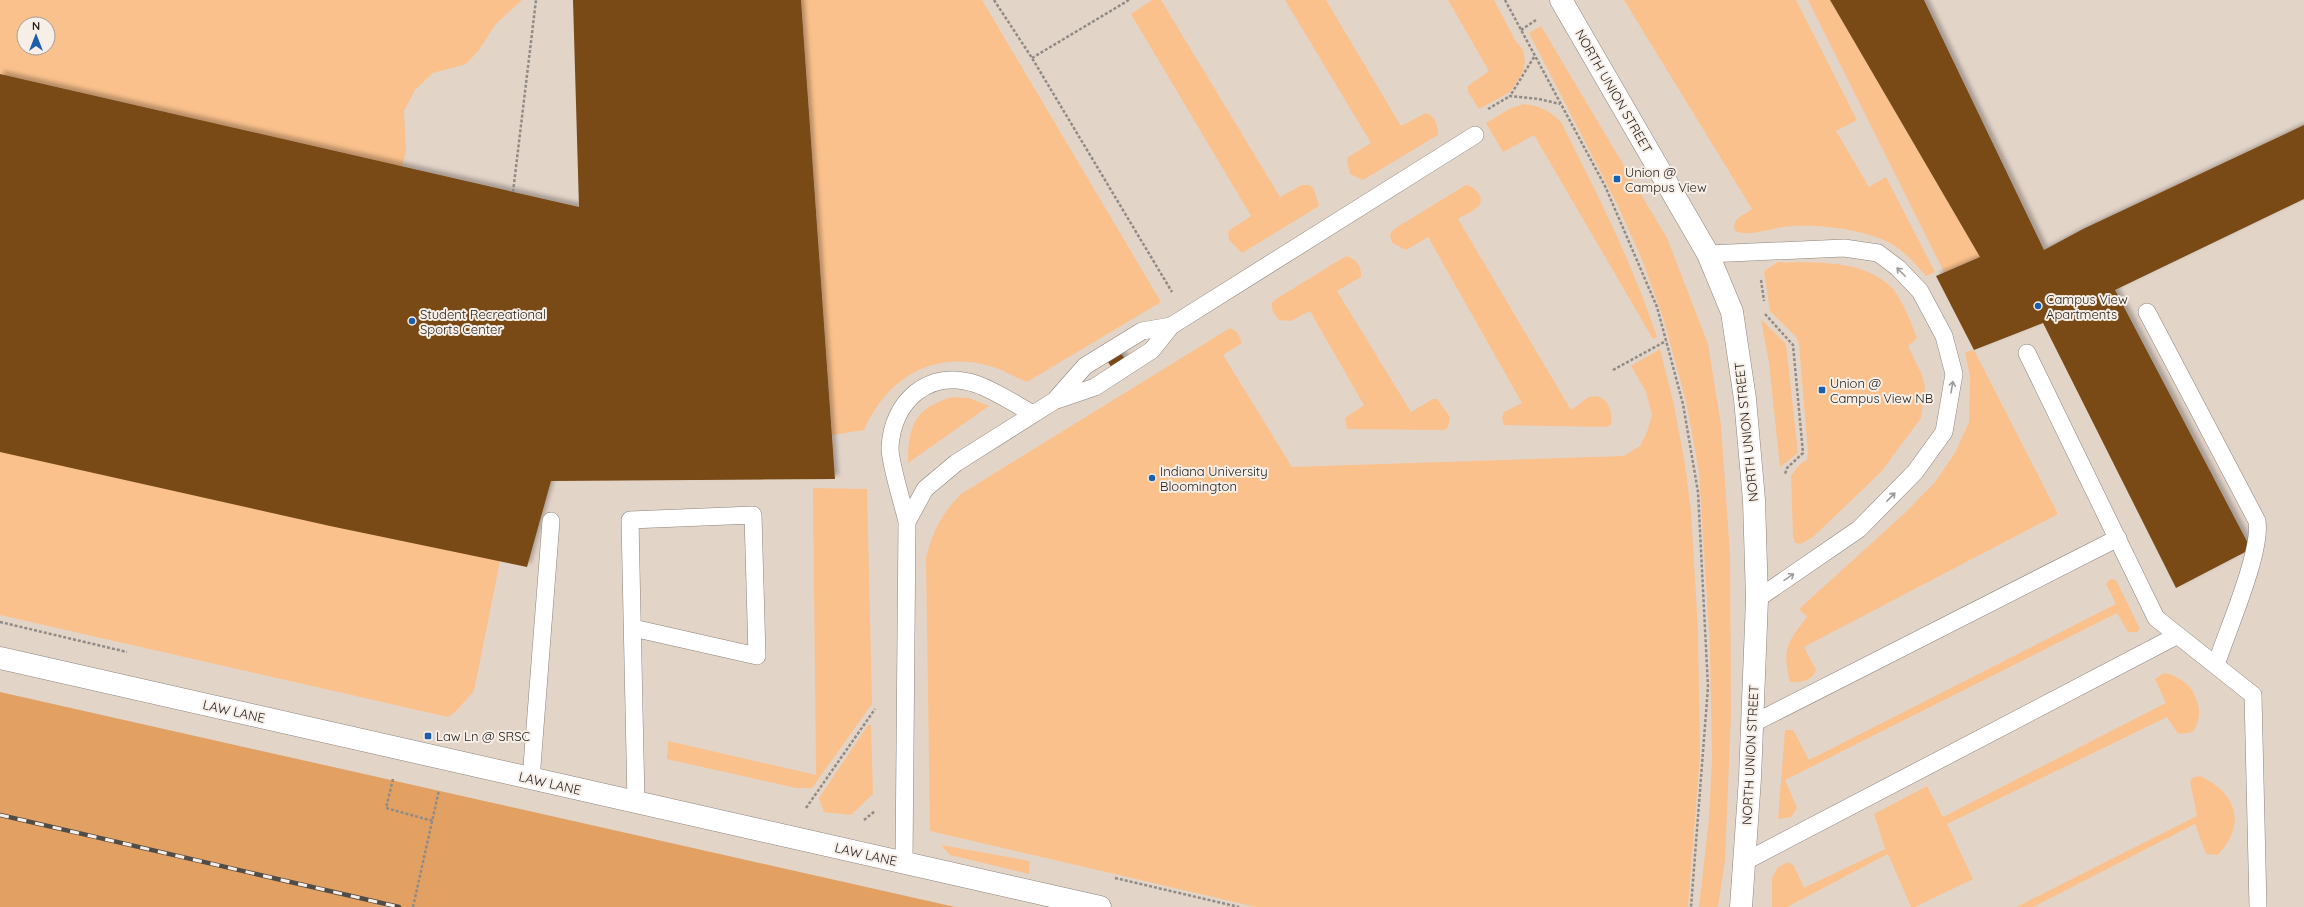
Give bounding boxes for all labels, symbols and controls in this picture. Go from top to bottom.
north arrow [16,16,56,56]
text: N [32,19,40,33]
street label: NORTH UNION STREET [1572,26,1656,156]
place label: Union @ Campus View [1625,164,1707,195]
marker: Union @ Campus View [1612,174,1622,184]
one-way arrow [1897,267,1906,277]
place label: Campus View Apartments [2046,291,2128,322]
marker: Campus View Apartments [2033,301,2043,311]
place label: Student Recreational Sports Center [420,306,546,337]
marker: Student Recreational Sports Center [407,316,417,326]
street label: NORTH UNION STREET [1731,361,1761,503]
place label: Union @ Campus View NB [1830,375,1933,406]
one-way arrow [1948,381,1956,394]
marker: Union @ Campus View NB [1817,385,1827,395]
place label: Indiana University Bloomington [1160,463,1268,494]
marker: Indiana University Bloomington [1147,473,1157,483]
one-way arrow [1886,492,1896,502]
one-way arrow [1783,573,1794,581]
street label: NORTH UNION STREET [1738,684,1762,825]
street label: LAW LANE [201,696,267,726]
place label: Law Ln @ SRSC [436,728,531,744]
marker: Law Ln @ SRSC [423,731,433,741]
street label: LAW LANE [517,768,583,798]
street label: LAW LANE [833,839,899,869]

